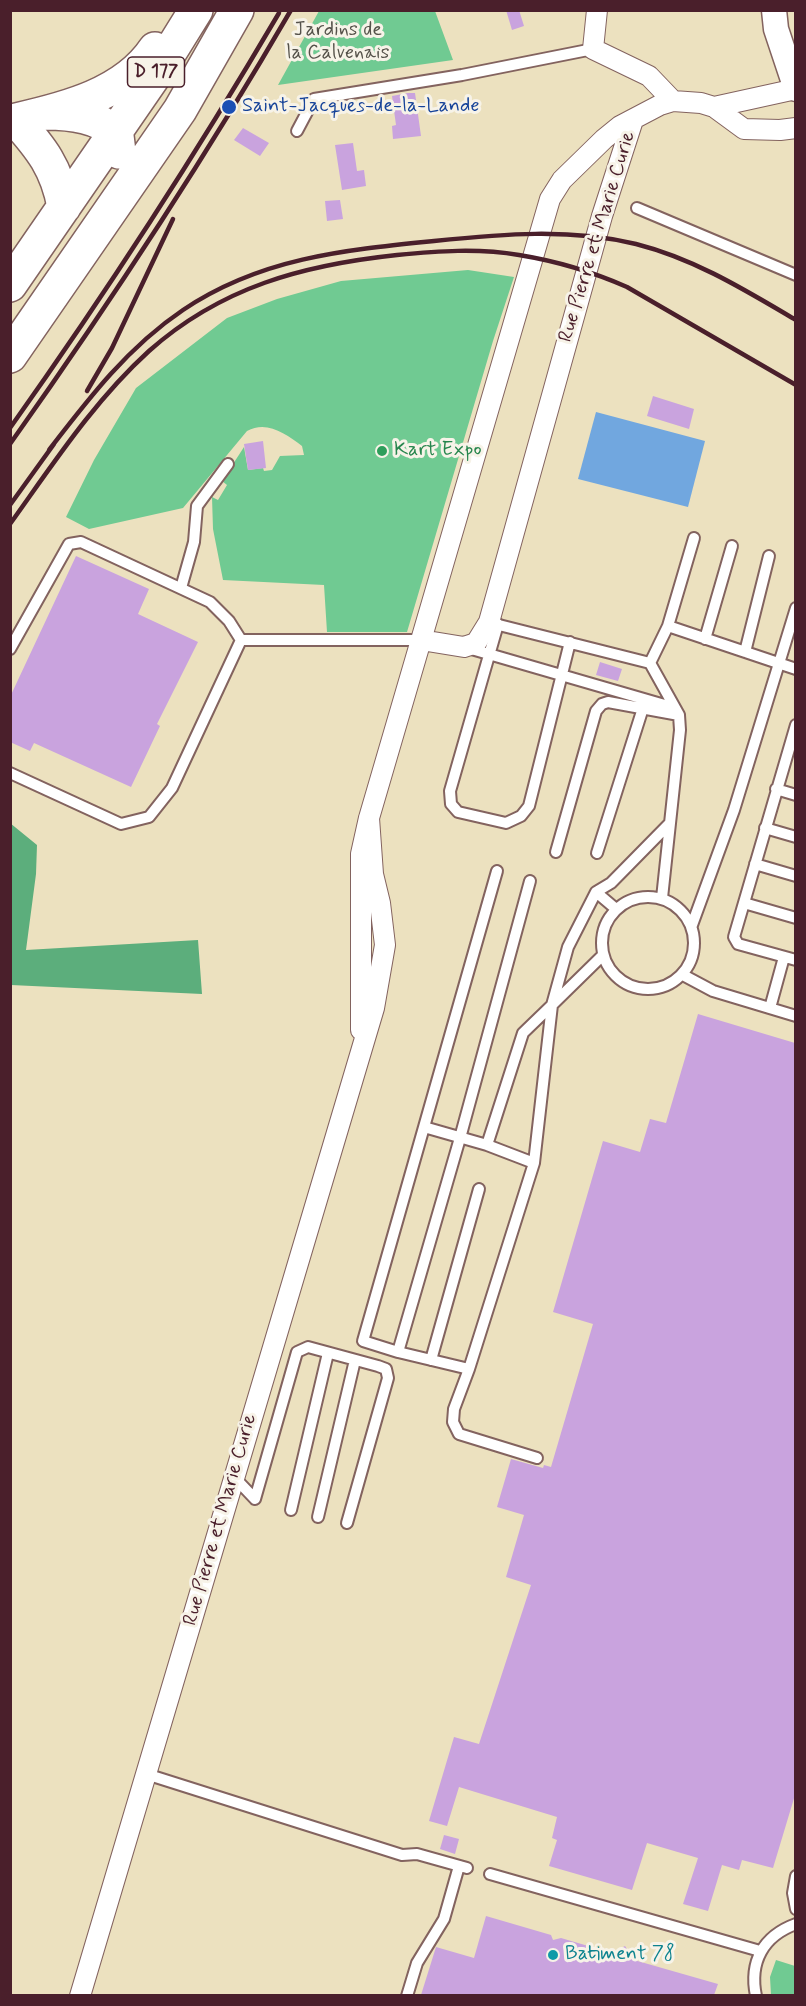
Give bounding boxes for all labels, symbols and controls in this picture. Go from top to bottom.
park label: Jardins de la Calvenais [287,19,389,66]
road number: D 177 [128,57,184,87]
place label: Saint-Jacques-de-la-Lande [242,95,480,119]
marker: Saint-Jacques-de-la-Lande [220,98,238,116]
street label: Rue Pierre et Marie Curie [555,129,641,345]
place label: Kart Expo [394,439,482,463]
marker: Kart Expo [375,444,389,458]
street label: Rue Pierre et Marie Curie [179,1411,263,1629]
place label: Batiment 78 [565,1943,675,1967]
marker: Batiment 78 [546,1948,560,1962]

